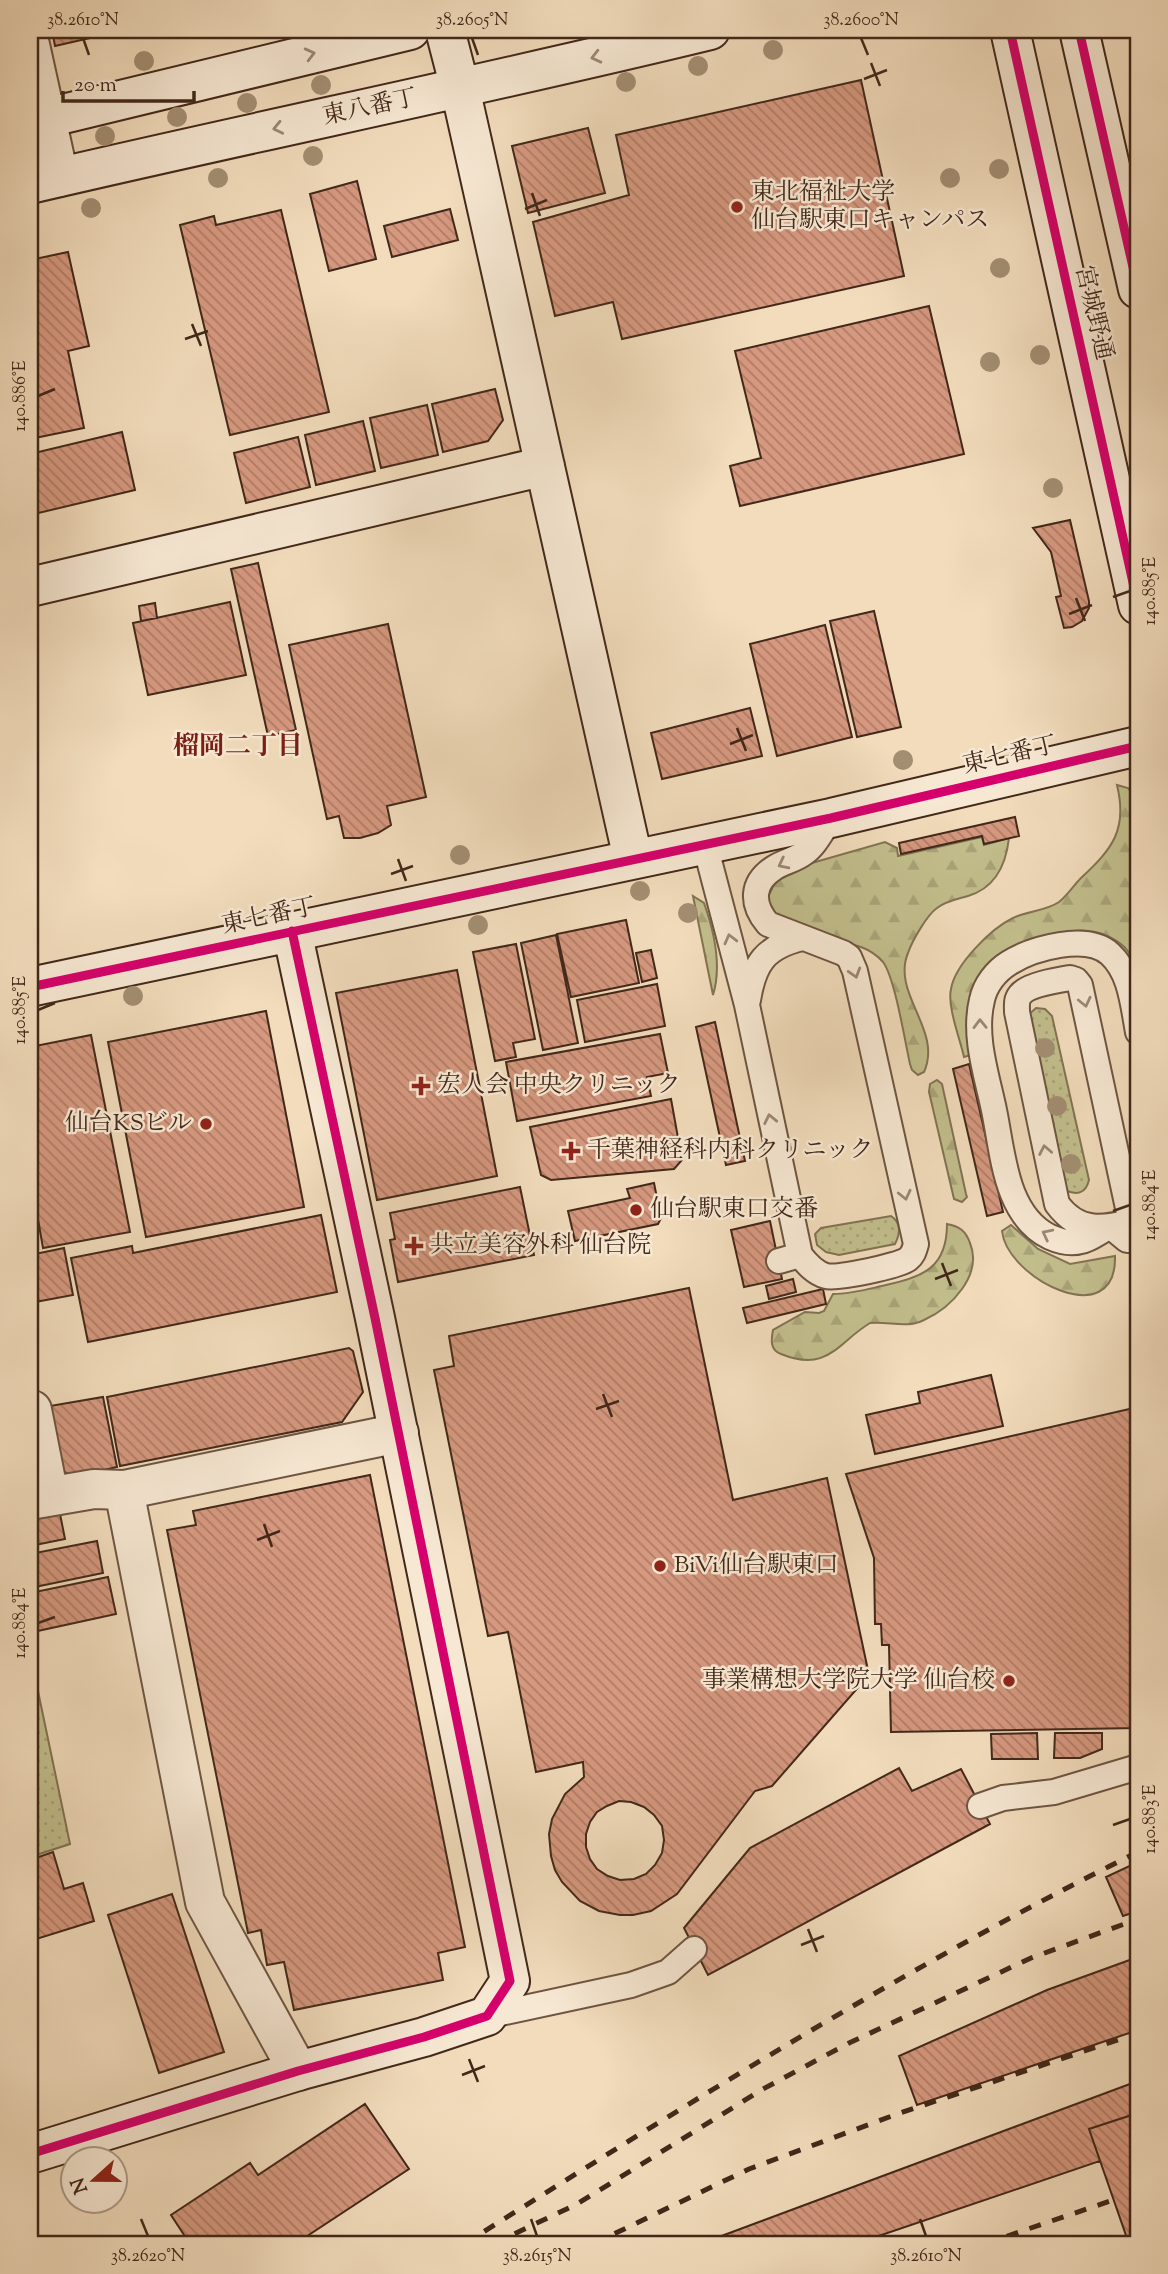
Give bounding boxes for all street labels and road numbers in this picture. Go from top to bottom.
street label: 東八番丁 [320,81,420,135]
street label: 宮城野通 [1066,262,1120,364]
street label: 東七番丁 [959,729,1061,783]
street label: 東七番丁 [219,890,319,944]

